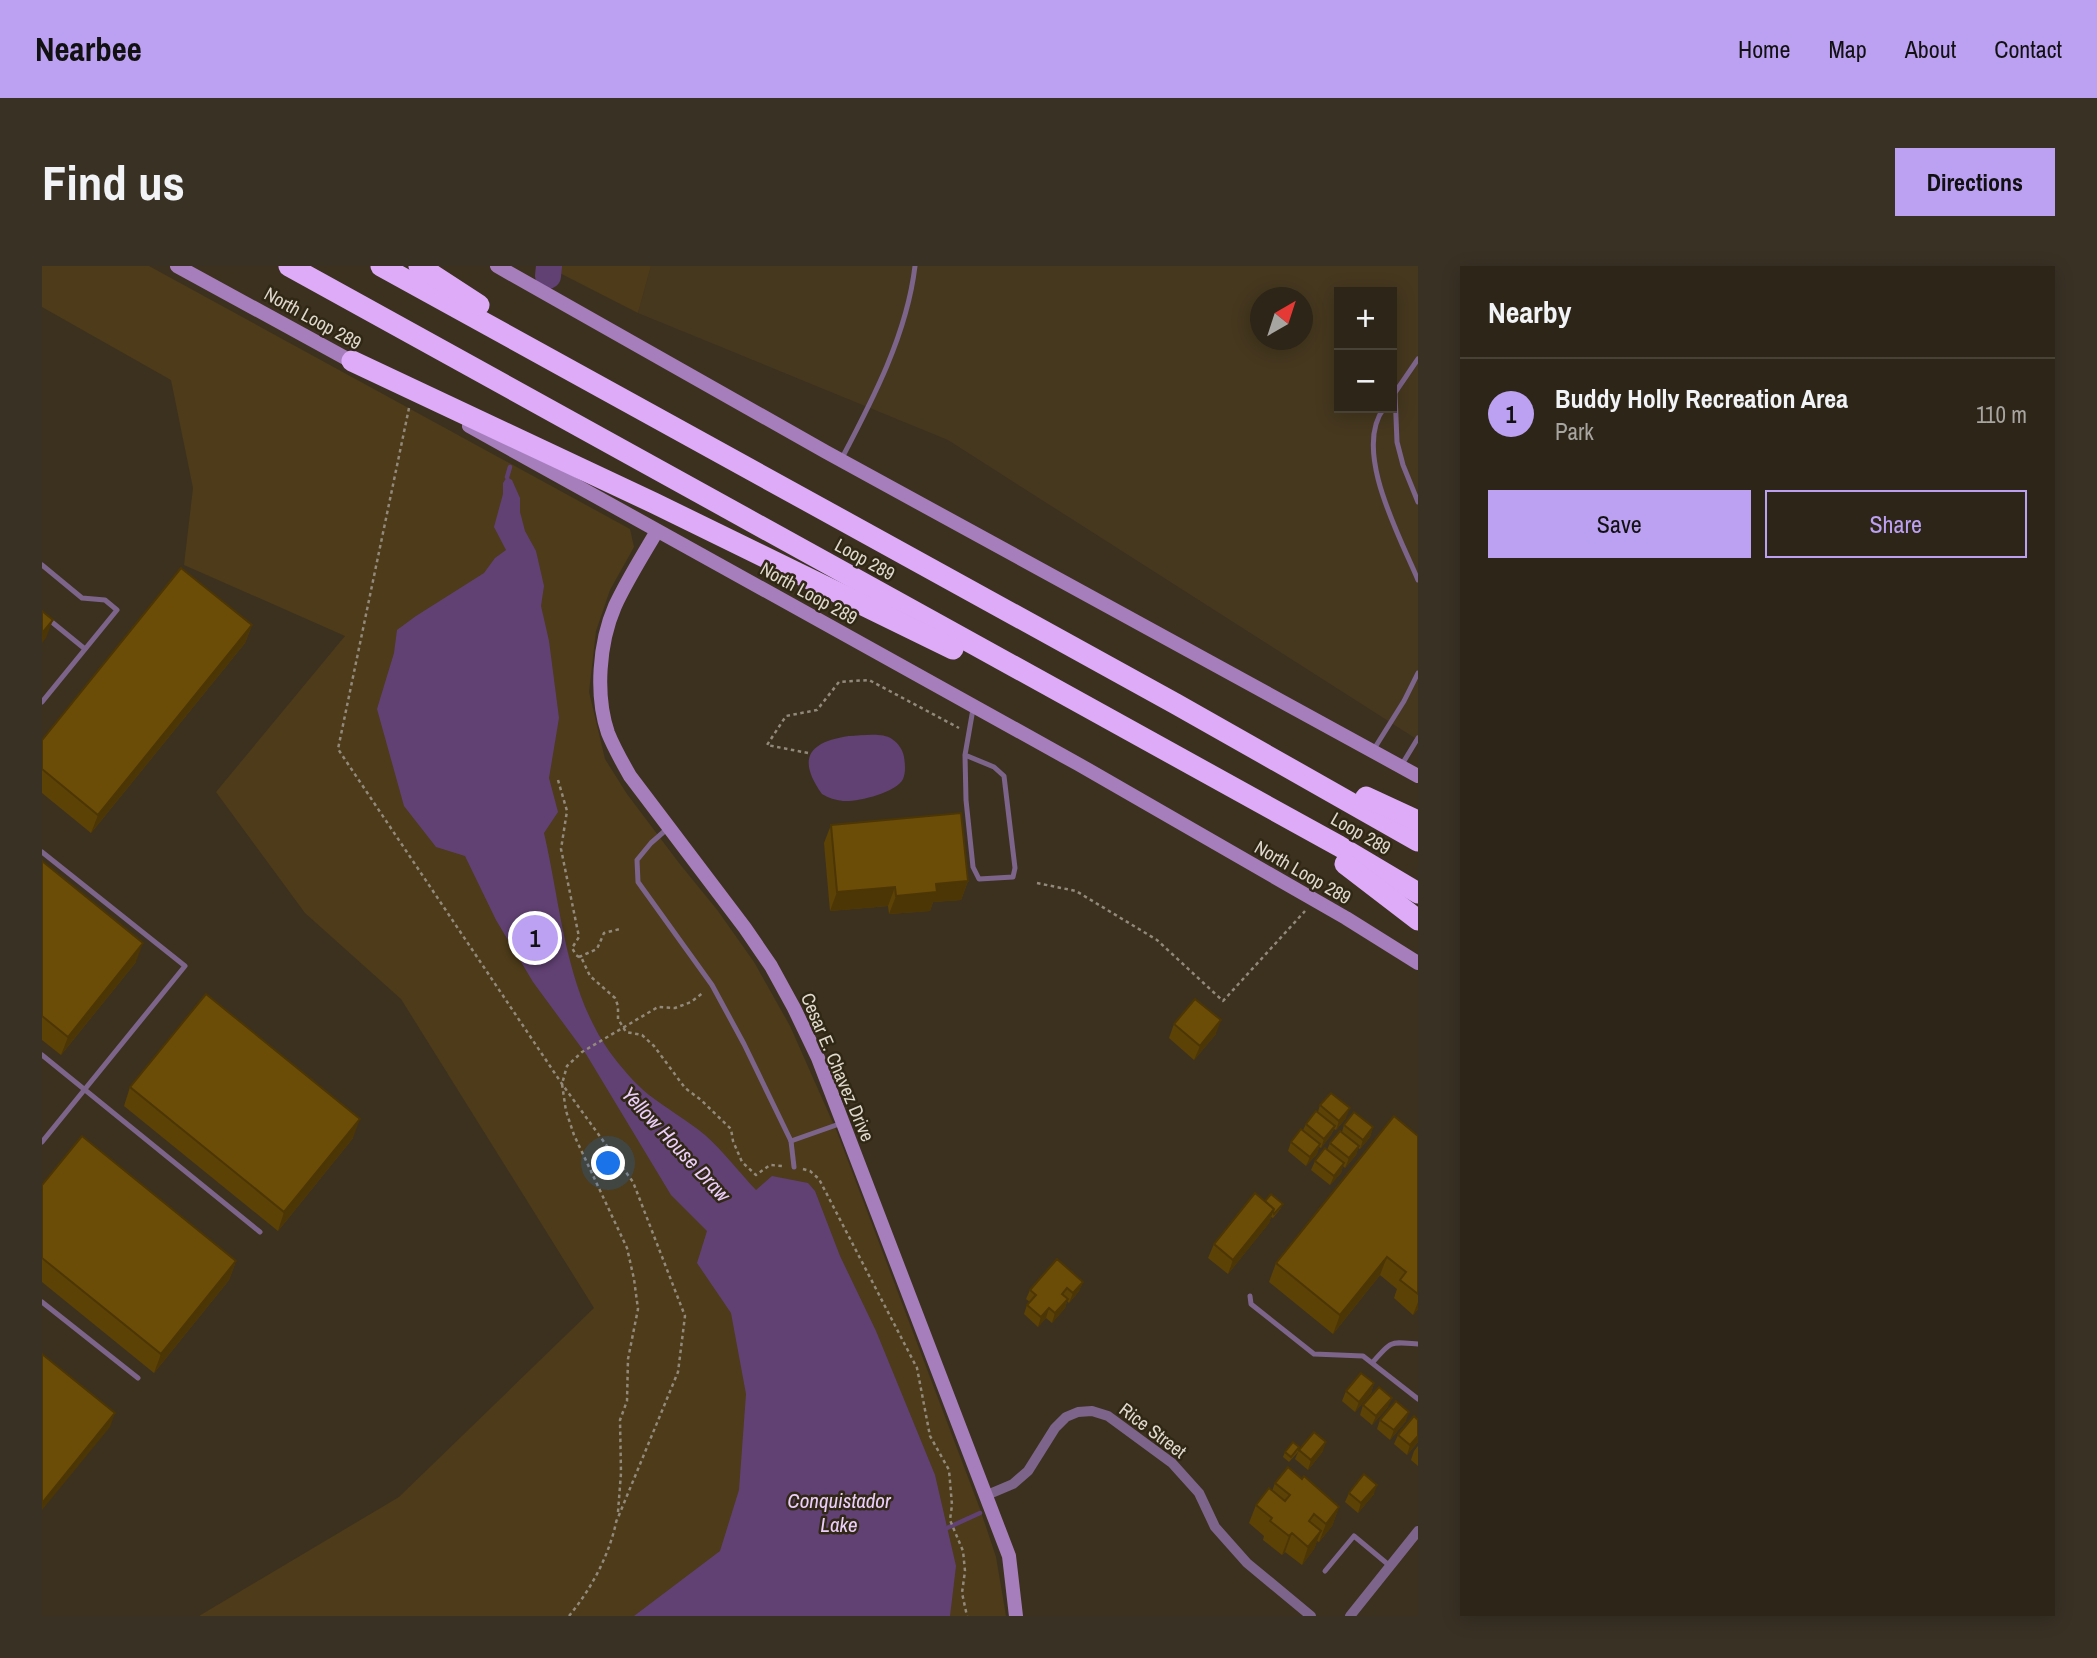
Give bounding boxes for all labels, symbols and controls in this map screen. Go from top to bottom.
text: Nearbee [35,27,142,71]
text: Home [1738,33,1790,65]
text: Map [1828,33,1867,65]
text: About [1905,33,1956,65]
text: Contact [1994,33,2062,65]
button: Directions [1895,148,2055,216]
text: Find us [42,149,185,215]
street label: North Loop 289 [260,281,366,355]
north arrow [1250,287,1313,350]
map controls [1334,287,1397,413]
button: + [1334,287,1397,350]
text: Nearby [1488,292,1571,332]
button: − [1334,350,1397,413]
text: Buddy Holly Recreation Area [1555,381,1848,416]
text: 1 [1506,399,1516,430]
text: 110 m [1976,399,2027,430]
text: Park [1555,416,1594,447]
button: Save [1488,490,1751,558]
button: Share [1765,490,2027,558]
street label: Loop 289 [830,532,900,586]
street label: North Loop 289 [756,556,862,630]
street label: Loop 289 [1326,805,1396,861]
street label: North Loop 289 [1250,834,1356,910]
pin: 1 [512,912,558,964]
street label: Cesar E. Chavez Drive [795,989,881,1145]
water label: Yellow House Draw [615,1080,738,1209]
your location [591,1146,625,1180]
street label: Rice Street [1114,1396,1192,1464]
water label: Conquistador Lake [787,1486,892,1539]

